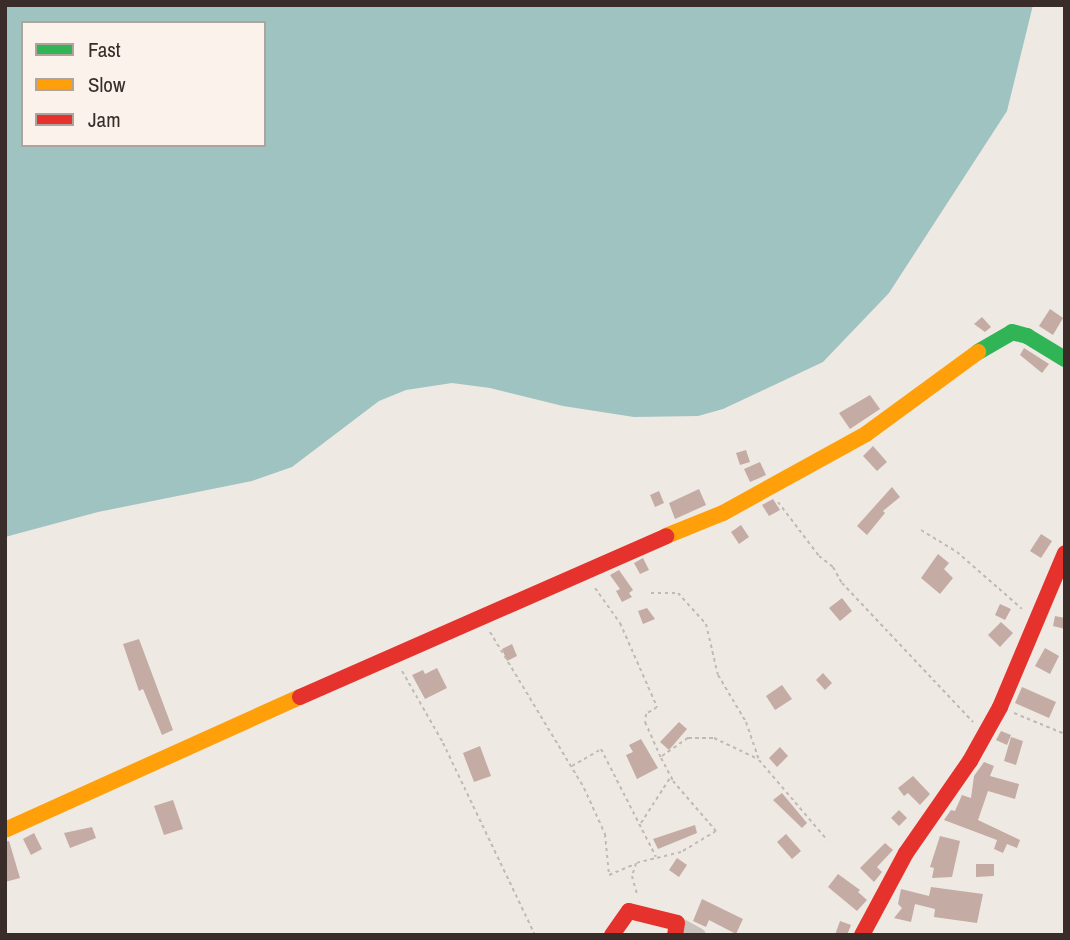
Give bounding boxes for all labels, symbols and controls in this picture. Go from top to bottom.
legend [21,21,266,147]
text: Fast [88,35,121,64]
text: Slow [88,70,125,99]
text: Jam [88,105,121,134]

